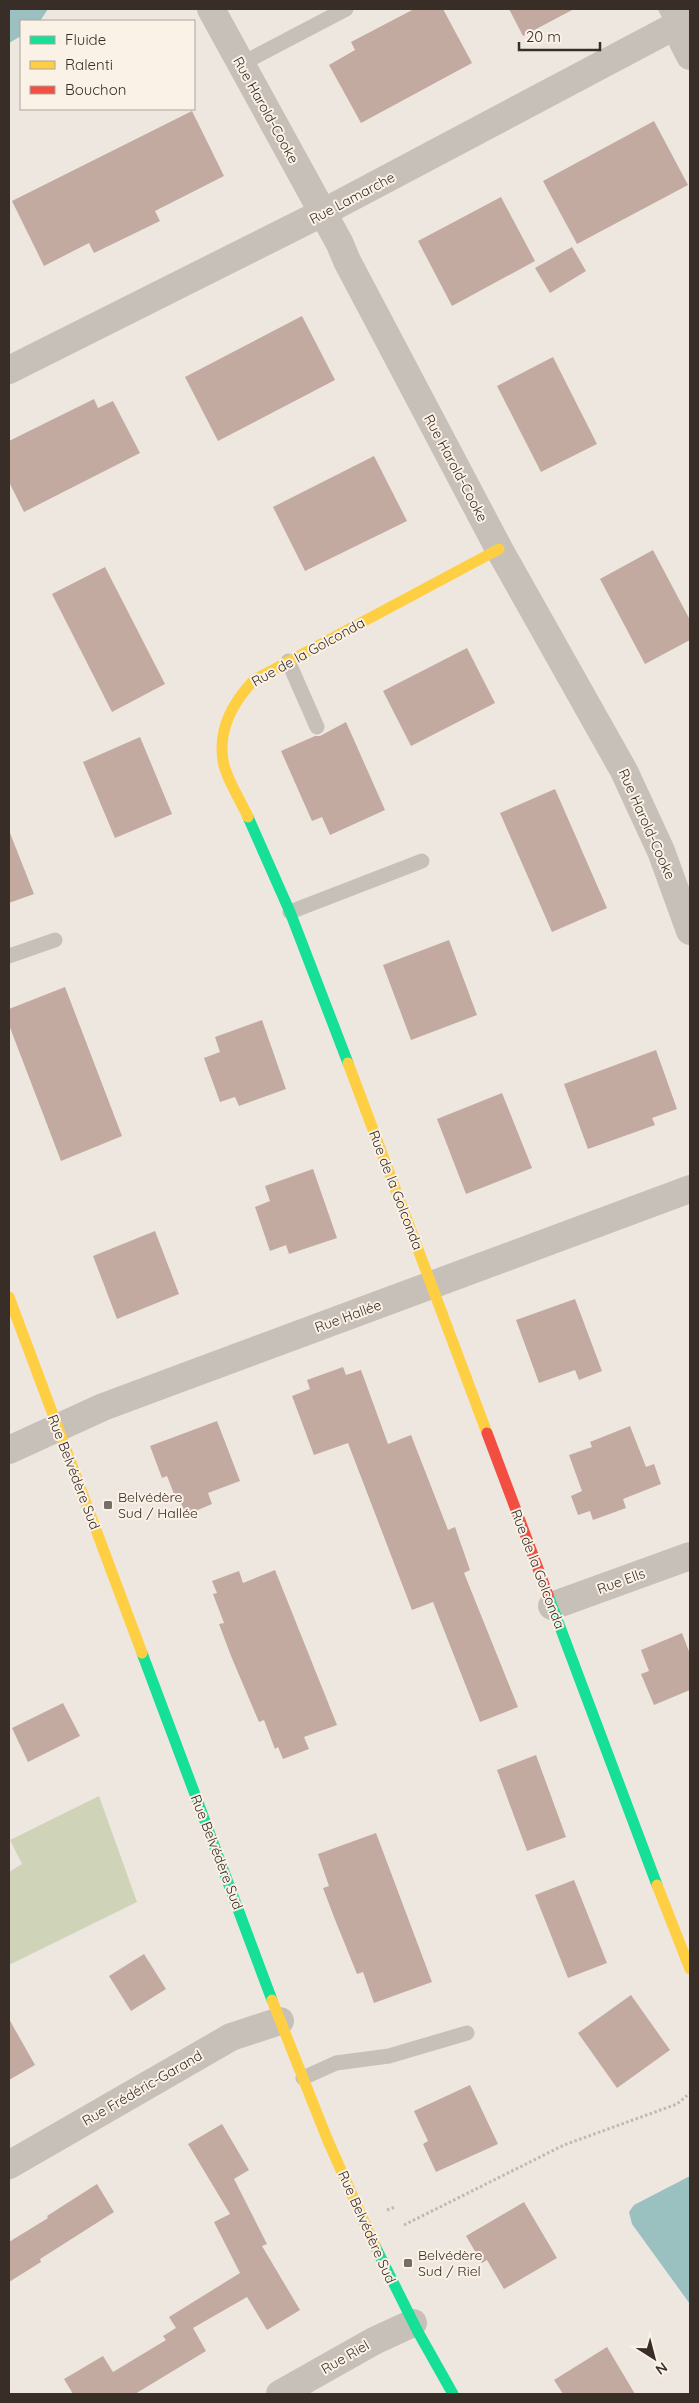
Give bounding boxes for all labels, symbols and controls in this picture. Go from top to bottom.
legend [20,20,195,110]
scale bar [519,20,600,52]
text: 20 m [526,27,561,46]
text: Fluide [65,30,106,49]
street label: Rue Harold-Cooke [229,54,303,167]
text: Ralenti [65,55,113,74]
text: Bouchon [65,80,126,99]
street label: Rue Lamarche [306,168,398,228]
street label: Rue Harold-Cooke [420,411,492,525]
street label: Rue de la Golconda [248,613,368,691]
street label: Rue Harold-Cooke [615,766,680,882]
street label: Rue de la Golconda [365,1128,427,1252]
street label: Rue Hallée [312,1296,384,1336]
street label: Rue Belvédère Sud [44,1412,104,1532]
place label: Belvédère Sud / Hallée [118,1488,198,1522]
marker: Belvédère Sud / Hallée [102,1499,114,1511]
street label: Rue de la Golconda [507,1507,569,1631]
street label: Rue Ells [594,1564,648,1598]
street label: Rue Belvédère Sud [187,1792,247,1912]
street label: Rue Frédéric-Garand [79,2046,205,2130]
street label: Rue Belvédère Sud [334,2168,400,2286]
place label: Belvédère Sud / Riel [418,2246,483,2280]
marker: Belvédère Sud / Riel [402,2257,414,2269]
north arrow [629,2333,679,2383]
street label: Rue Riel [318,2336,372,2378]
text: N [652,2358,671,2379]

